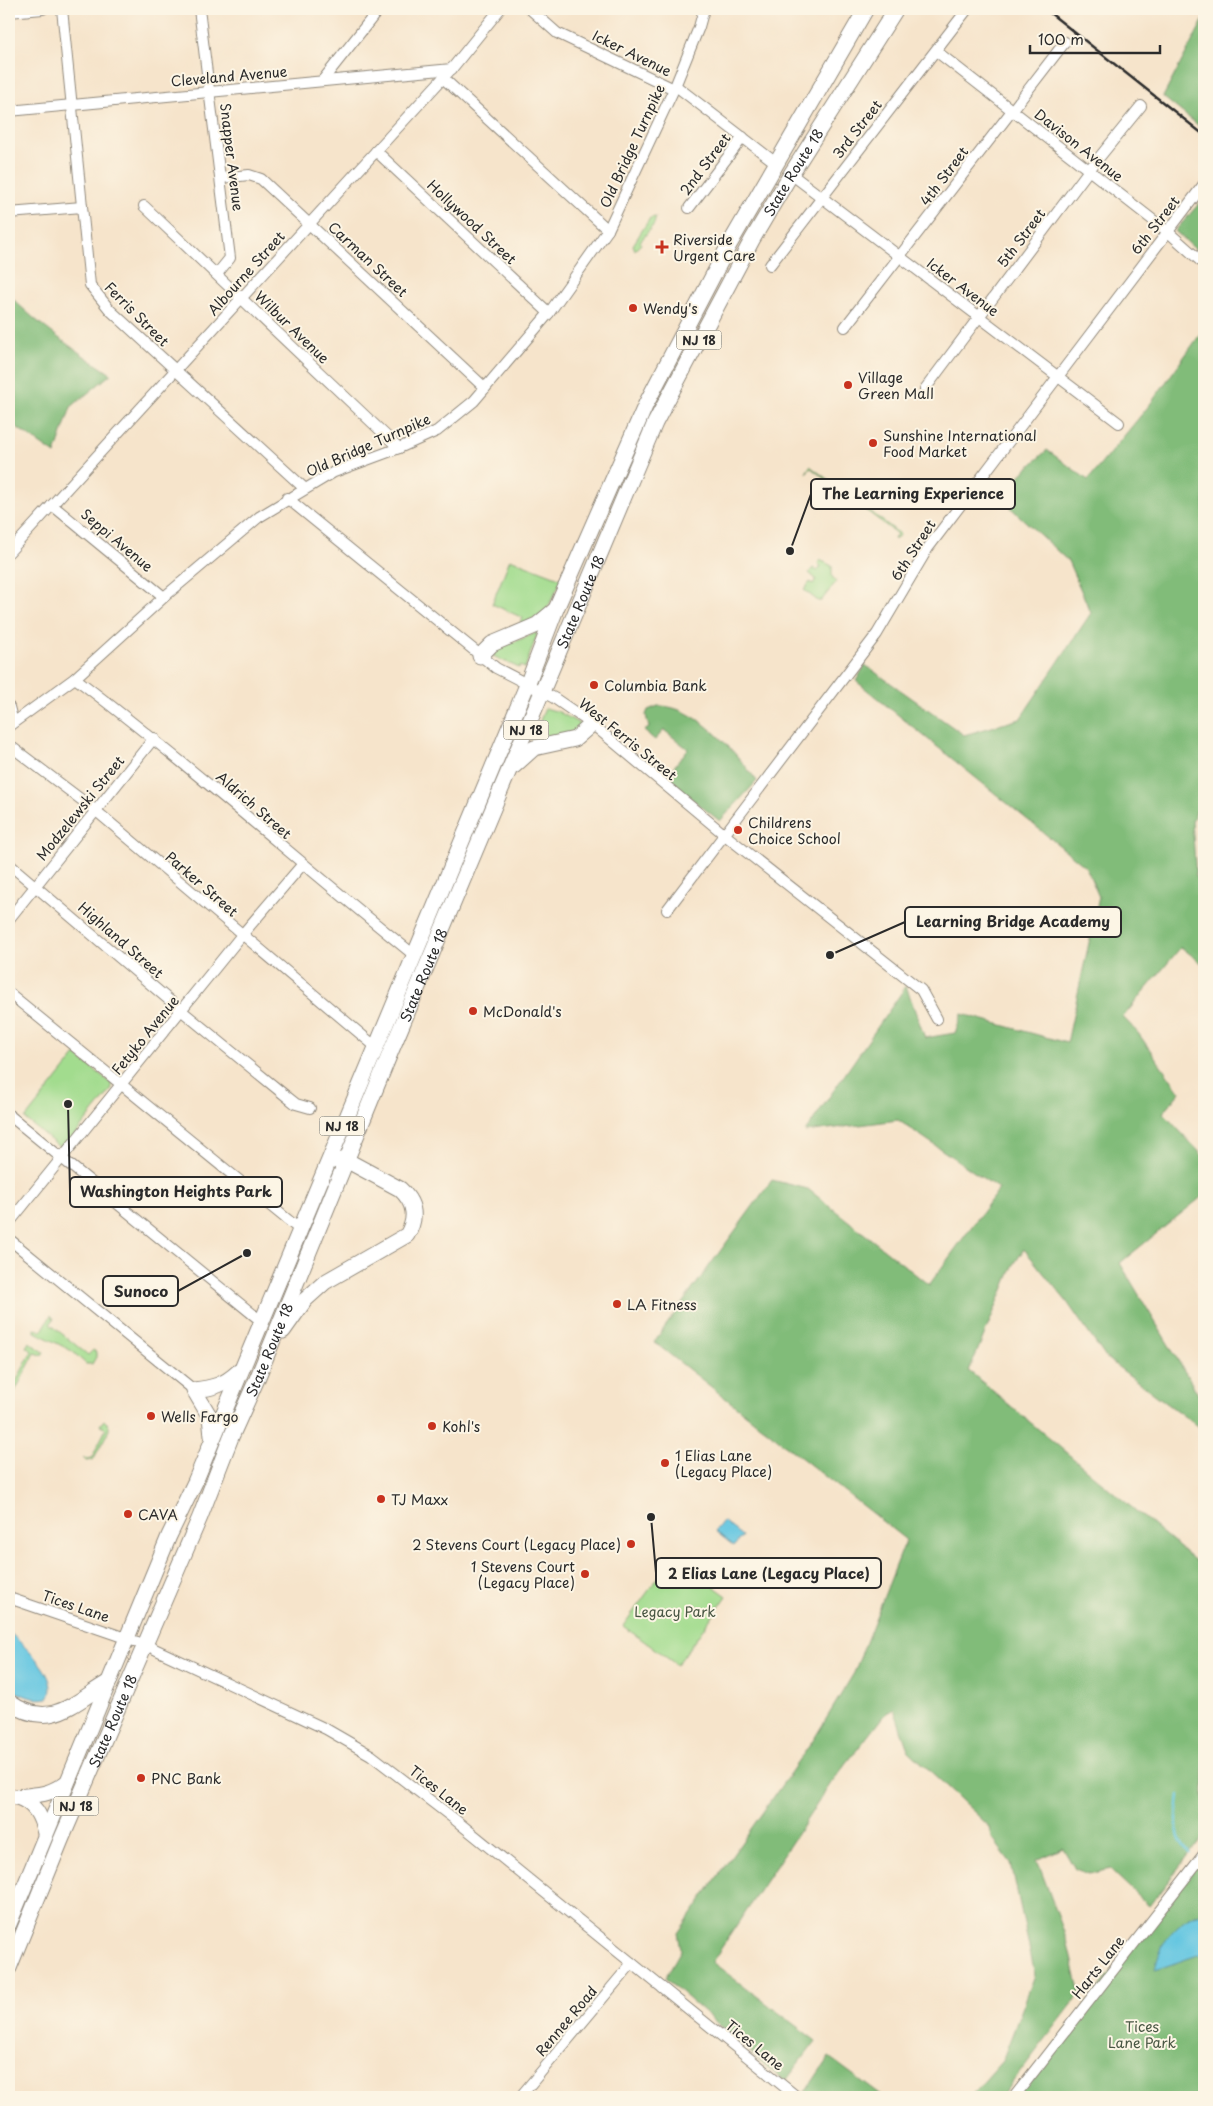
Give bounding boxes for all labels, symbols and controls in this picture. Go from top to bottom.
scale bar [1030,22,1160,54]
street label: Icker Avenue [589,25,675,81]
text: 100 m [1038,27,1084,50]
street label: Cleveland Avenue [170,60,288,92]
street label: Old Bridge Turnpike [594,81,670,211]
street label: 3rd Street [827,95,887,163]
street label: Snapper Avenue [215,102,249,212]
street label: Davison Avenue [1030,104,1128,187]
street label: State Route 18 [758,124,828,220]
street label: 2nd Street [675,128,735,199]
street label: 4th Street [915,142,973,210]
street label: Hollywood Street [423,175,522,269]
street label: 6th Street [1125,191,1185,259]
street label: 5th Street [992,204,1050,272]
street label: Carman Street [324,217,412,301]
street label: Albourne Street [202,226,290,320]
place label: Riverside Urgent Care [673,229,756,266]
marker: Riverside Urgent Care [655,240,669,254]
street label: Icker Avenue [922,253,1004,321]
street label: Ferris Street [100,277,174,351]
street label: Wilbur Avenue [250,286,334,368]
place label: Wendy's [643,298,698,319]
marker: Wendy's [627,302,639,314]
road number: NJ 18 [676,330,722,350]
place label: Village Green Mall [858,367,934,404]
marker: Village Green Mall [842,379,854,391]
street label: Old Bridge Turnpike [302,408,434,482]
place label: Sunshine International Food Market [883,425,1037,462]
marker: Sunshine International Food Market [867,437,879,449]
callout: The Learning Experience [811,479,1015,509]
text: The Learning Experience [822,481,1004,504]
street label: Seppi Avenue [76,504,158,577]
street label: 6th Street [885,515,941,585]
street label: State Route 18 [551,551,609,652]
place label: Columbia Bank [604,675,707,696]
marker: Columbia Bank [588,679,600,691]
street label: West Ferris Street [574,693,682,785]
road number: NJ 18 [504,720,548,740]
street label: Modzelewski Street [31,751,129,865]
street label: Aldrich Street [212,766,297,844]
place label: Childrens Choice School [748,812,841,849]
marker: Childrens Choice School [732,824,744,836]
street label: Parker Street [161,846,243,922]
street label: Highland Street [74,897,168,983]
callout: Learning Bridge Academy [905,907,1121,937]
text: Learning Bridge Academy [916,909,1110,932]
street label: State Route 18 [394,925,452,1025]
street label: Fetyko Avenue [106,991,184,1079]
place label: McDonald's [483,1001,562,1022]
marker: McDonald's [467,1005,479,1017]
road number: NJ 18 [320,1116,364,1136]
callout: Washington Heights Park [70,1177,282,1207]
text: Washington Heights Park [80,1179,272,1202]
callout: Sunoco [103,1276,178,1306]
text: Sunoco [114,1279,168,1302]
place label: LA Fitness [627,1294,697,1315]
marker: LA Fitness [611,1298,623,1310]
street label: State Route 18 [240,1299,298,1400]
place label: Wells Fargo [161,1406,239,1427]
marker: Wells Fargo [145,1410,157,1422]
place label: Kohl's [442,1416,480,1437]
marker: Kohl's [426,1420,438,1432]
place label: 1 Elias Lane (Legacy Place) [675,1445,772,1482]
marker: 1 Elias Lane (Legacy Place) [659,1457,671,1469]
place label: TJ Maxx [391,1489,448,1510]
marker: TJ Maxx [375,1493,387,1505]
place label: CAVA [138,1504,178,1525]
marker: CAVA [122,1508,134,1520]
place label: 2 Stevens Court (Legacy Place) [412,1534,621,1555]
marker: 2 Stevens Court (Legacy Place) [625,1538,637,1550]
place label: 1 Stevens Court (Legacy Place) [471,1556,575,1593]
callout: 2 Elias Lane (Legacy Place) [656,1558,881,1588]
text: 2 Elias Lane (Legacy Place) [668,1561,870,1584]
marker: 1 Stevens Court (Legacy Place) [579,1568,591,1580]
street label: Tices Lane [39,1585,113,1627]
park label: Legacy Park [634,1601,716,1622]
street label: State Route 18 [83,1671,142,1771]
street label: Tices Lane [405,1760,473,1820]
place label: PNC Bank [151,1768,222,1789]
marker: PNC Bank [135,1772,147,1784]
road number: NJ 18 [54,1796,98,1815]
street label: Harts Lane [1067,1931,1129,2003]
street label: Rennee Road [530,1981,602,2061]
street label: Tices Lane [721,2015,789,2075]
park label: Tices Lane Park [1108,2016,1177,2053]

